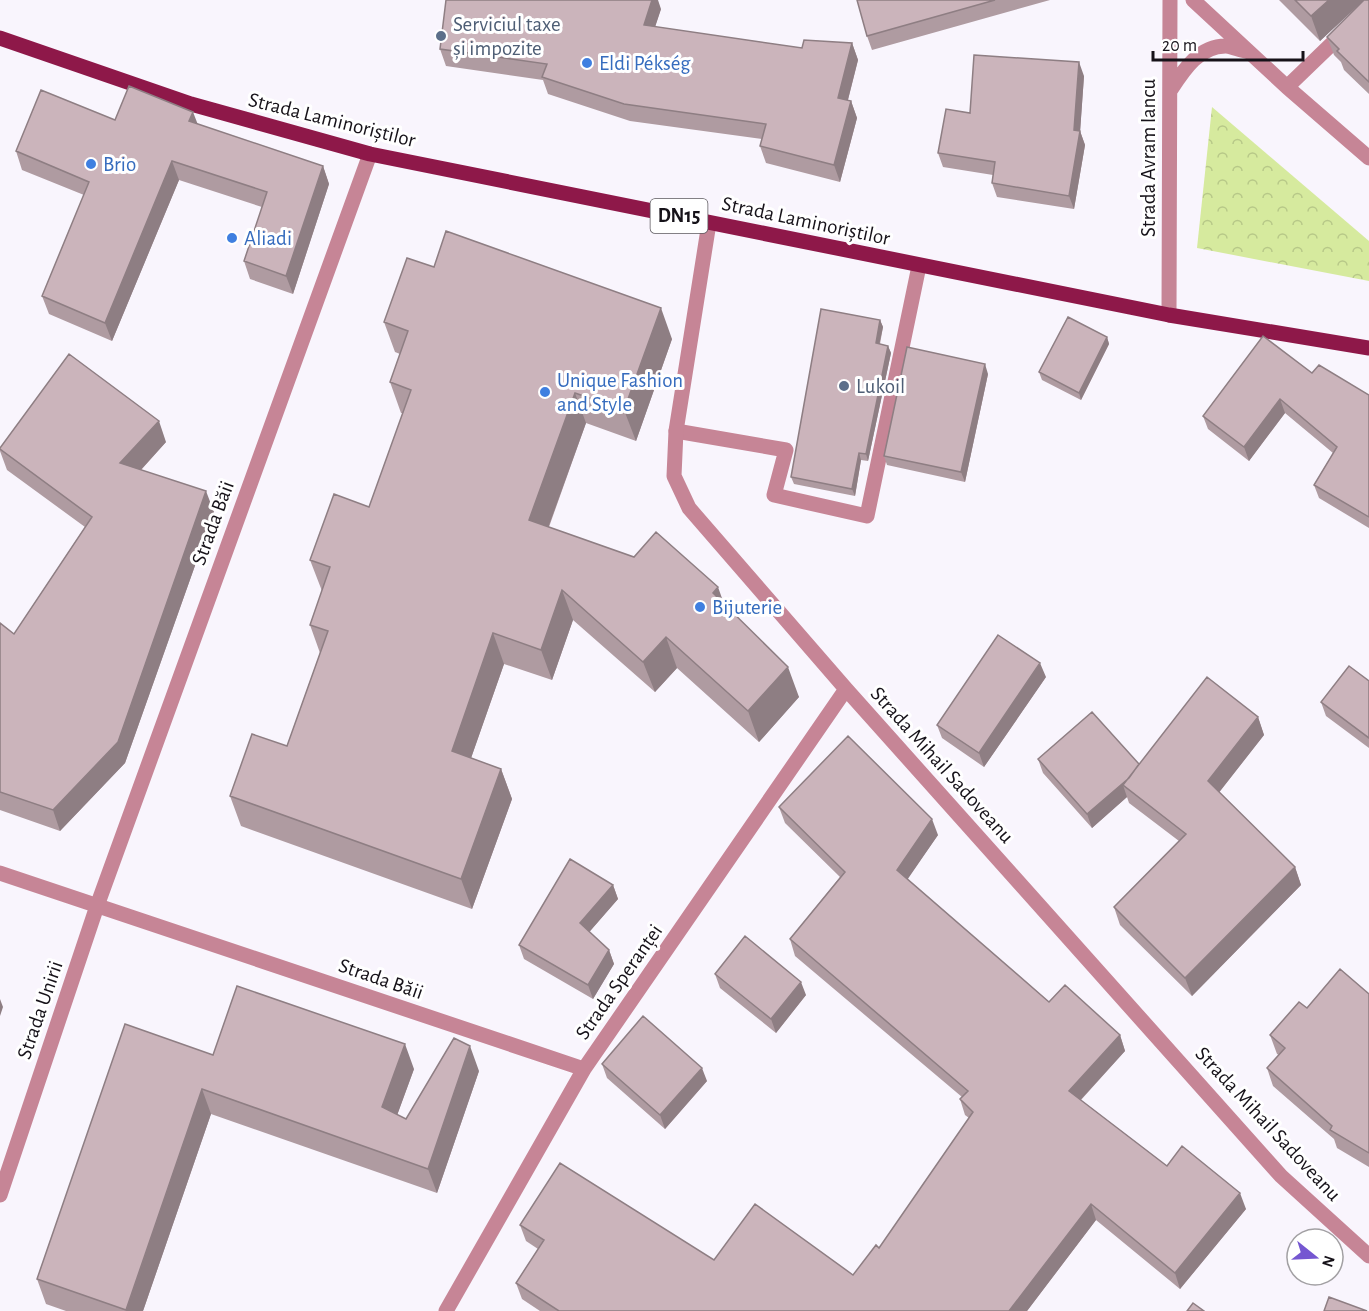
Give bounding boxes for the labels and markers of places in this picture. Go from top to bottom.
place label: Serviciul taxe și impozite [453,14,561,61]
marker: Serviciul taxe și impozite [434,29,448,43]
place label: Eldi Pékség [599,53,691,74]
marker: Eldi Pékség [580,56,594,70]
place label: Brio [103,154,136,175]
marker: Brio [84,157,98,171]
place label: Aliadi [244,228,292,249]
marker: Aliadi [225,231,239,245]
place label: Unique Fashion and Style [557,370,683,415]
place label: Lukoil [856,376,905,397]
marker: Lukoil [837,379,851,393]
marker: Unique Fashion and Style [538,385,552,399]
place label: Bijuterie [712,597,782,618]
marker: Bijuterie [693,600,707,614]

